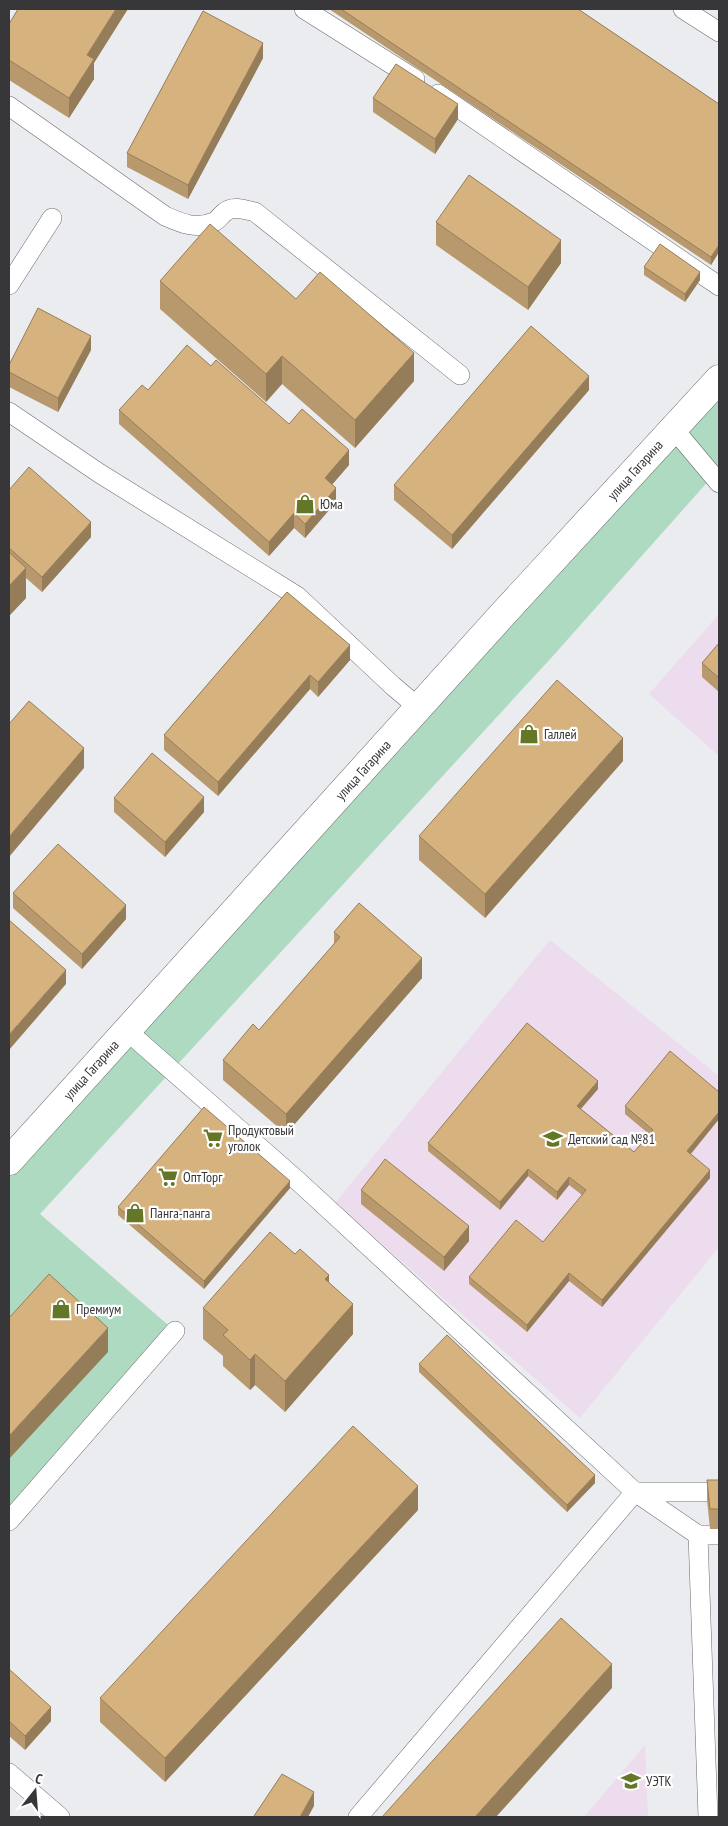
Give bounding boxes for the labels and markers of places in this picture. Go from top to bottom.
shop icon: Юма [294,493,316,515]
place label: Юма [320,495,343,513]
shop icon: Галлей [518,723,540,745]
place label: Галлей [544,725,577,743]
place label: Продуктовый уголок [228,1121,294,1155]
supermarket icon: Продуктовый уголок [202,1127,224,1149]
school or university icon: Детский сад №81 [542,1128,564,1150]
place label: Детский сад №81 [568,1130,655,1148]
supermarket icon: ОптТорг [157,1166,179,1188]
place label: ОптТорг [183,1168,223,1186]
shop icon: Панга-панга [124,1202,146,1224]
place label: Панга-панга [150,1204,210,1222]
shop icon: Премиум [50,1298,72,1320]
place label: Премиум [76,1300,121,1318]
school or university icon: УЭТК [620,1770,642,1792]
place label: УЭТК [646,1772,672,1790]

